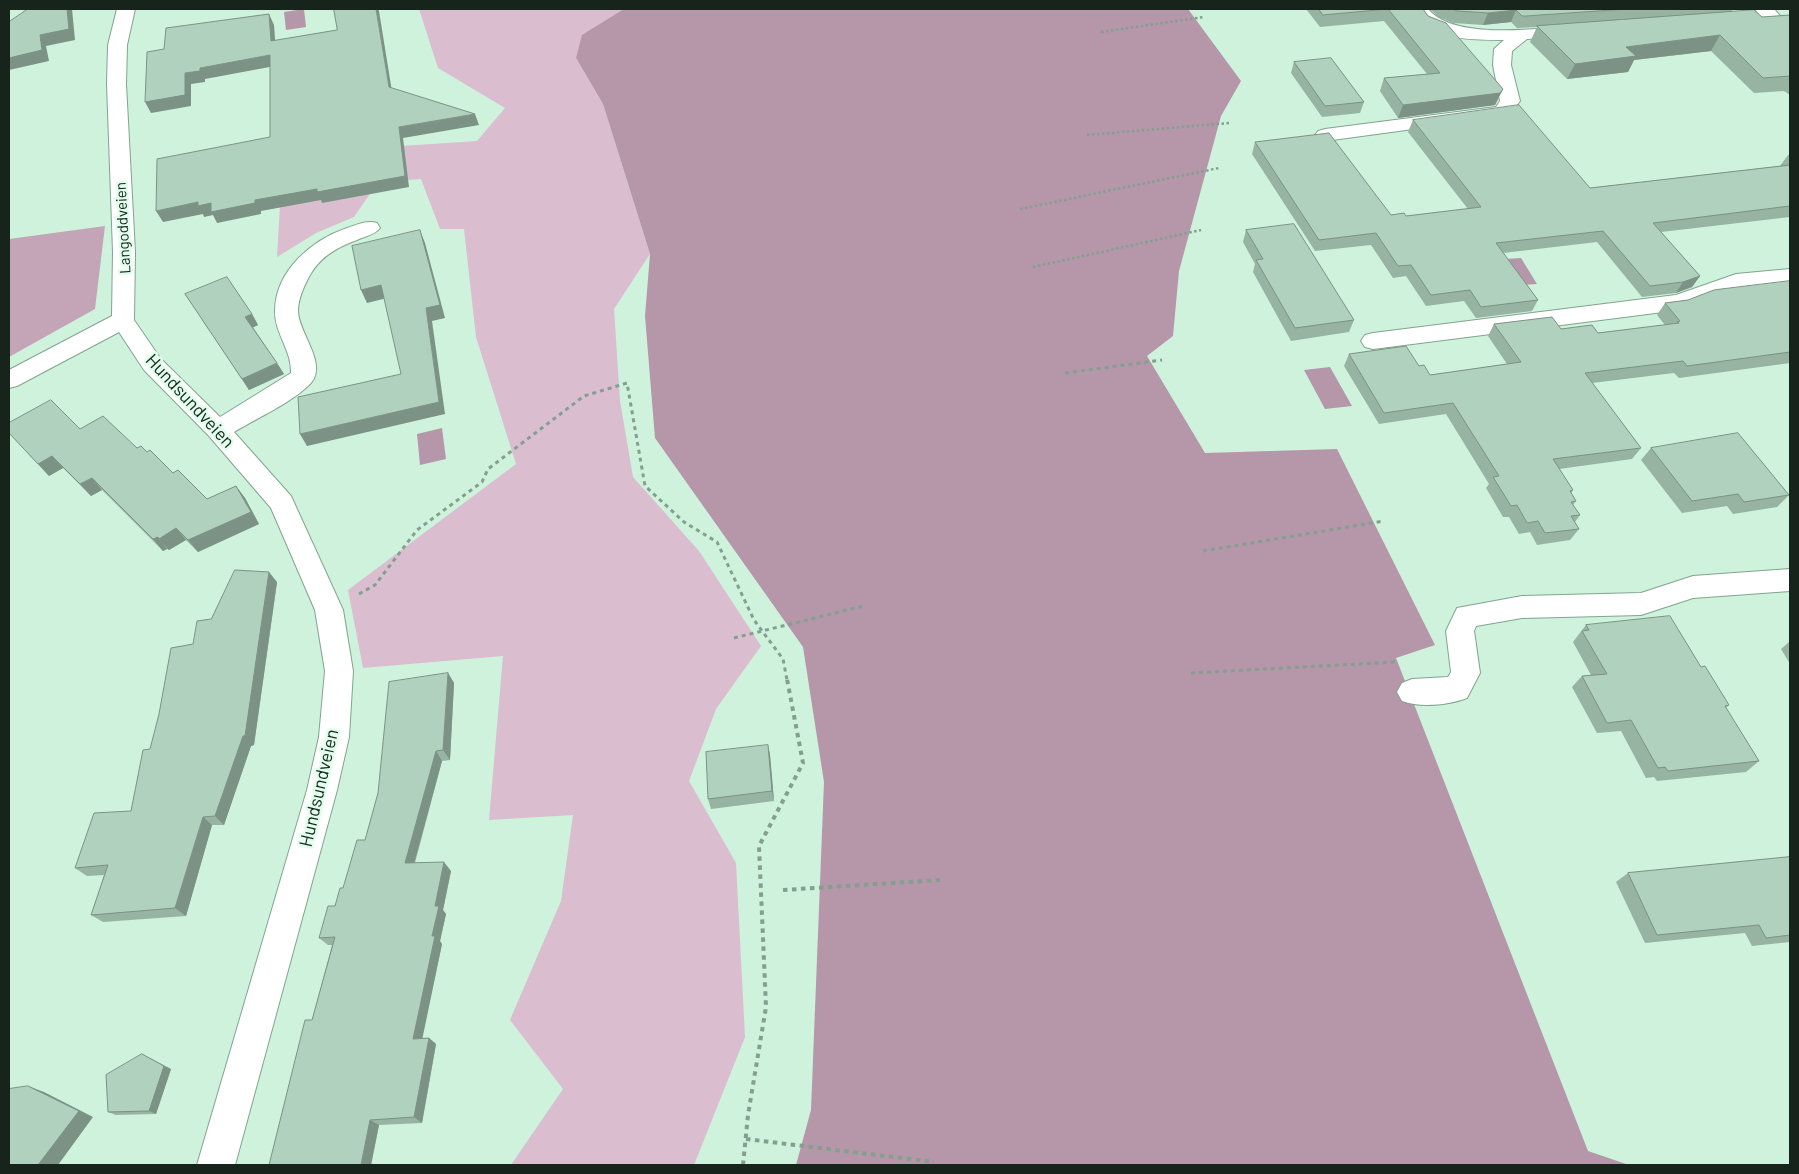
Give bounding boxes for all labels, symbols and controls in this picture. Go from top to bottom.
street label: Langoddveien [112,182,134,274]
street label: Hundsundveien [141,350,239,452]
street label: Hundsundveien [295,727,343,849]

